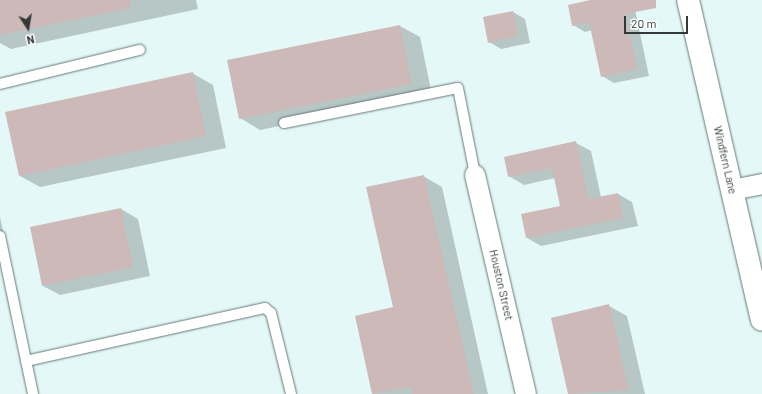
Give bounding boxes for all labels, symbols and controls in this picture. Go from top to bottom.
north arrow [8,8,48,48]
scale bar [626,8,690,34]
text: 20 m [631,16,657,30]
text: N [26,33,36,47]
street label: Windfern Lane [711,125,739,195]
street label: Houston Street [486,248,516,322]

